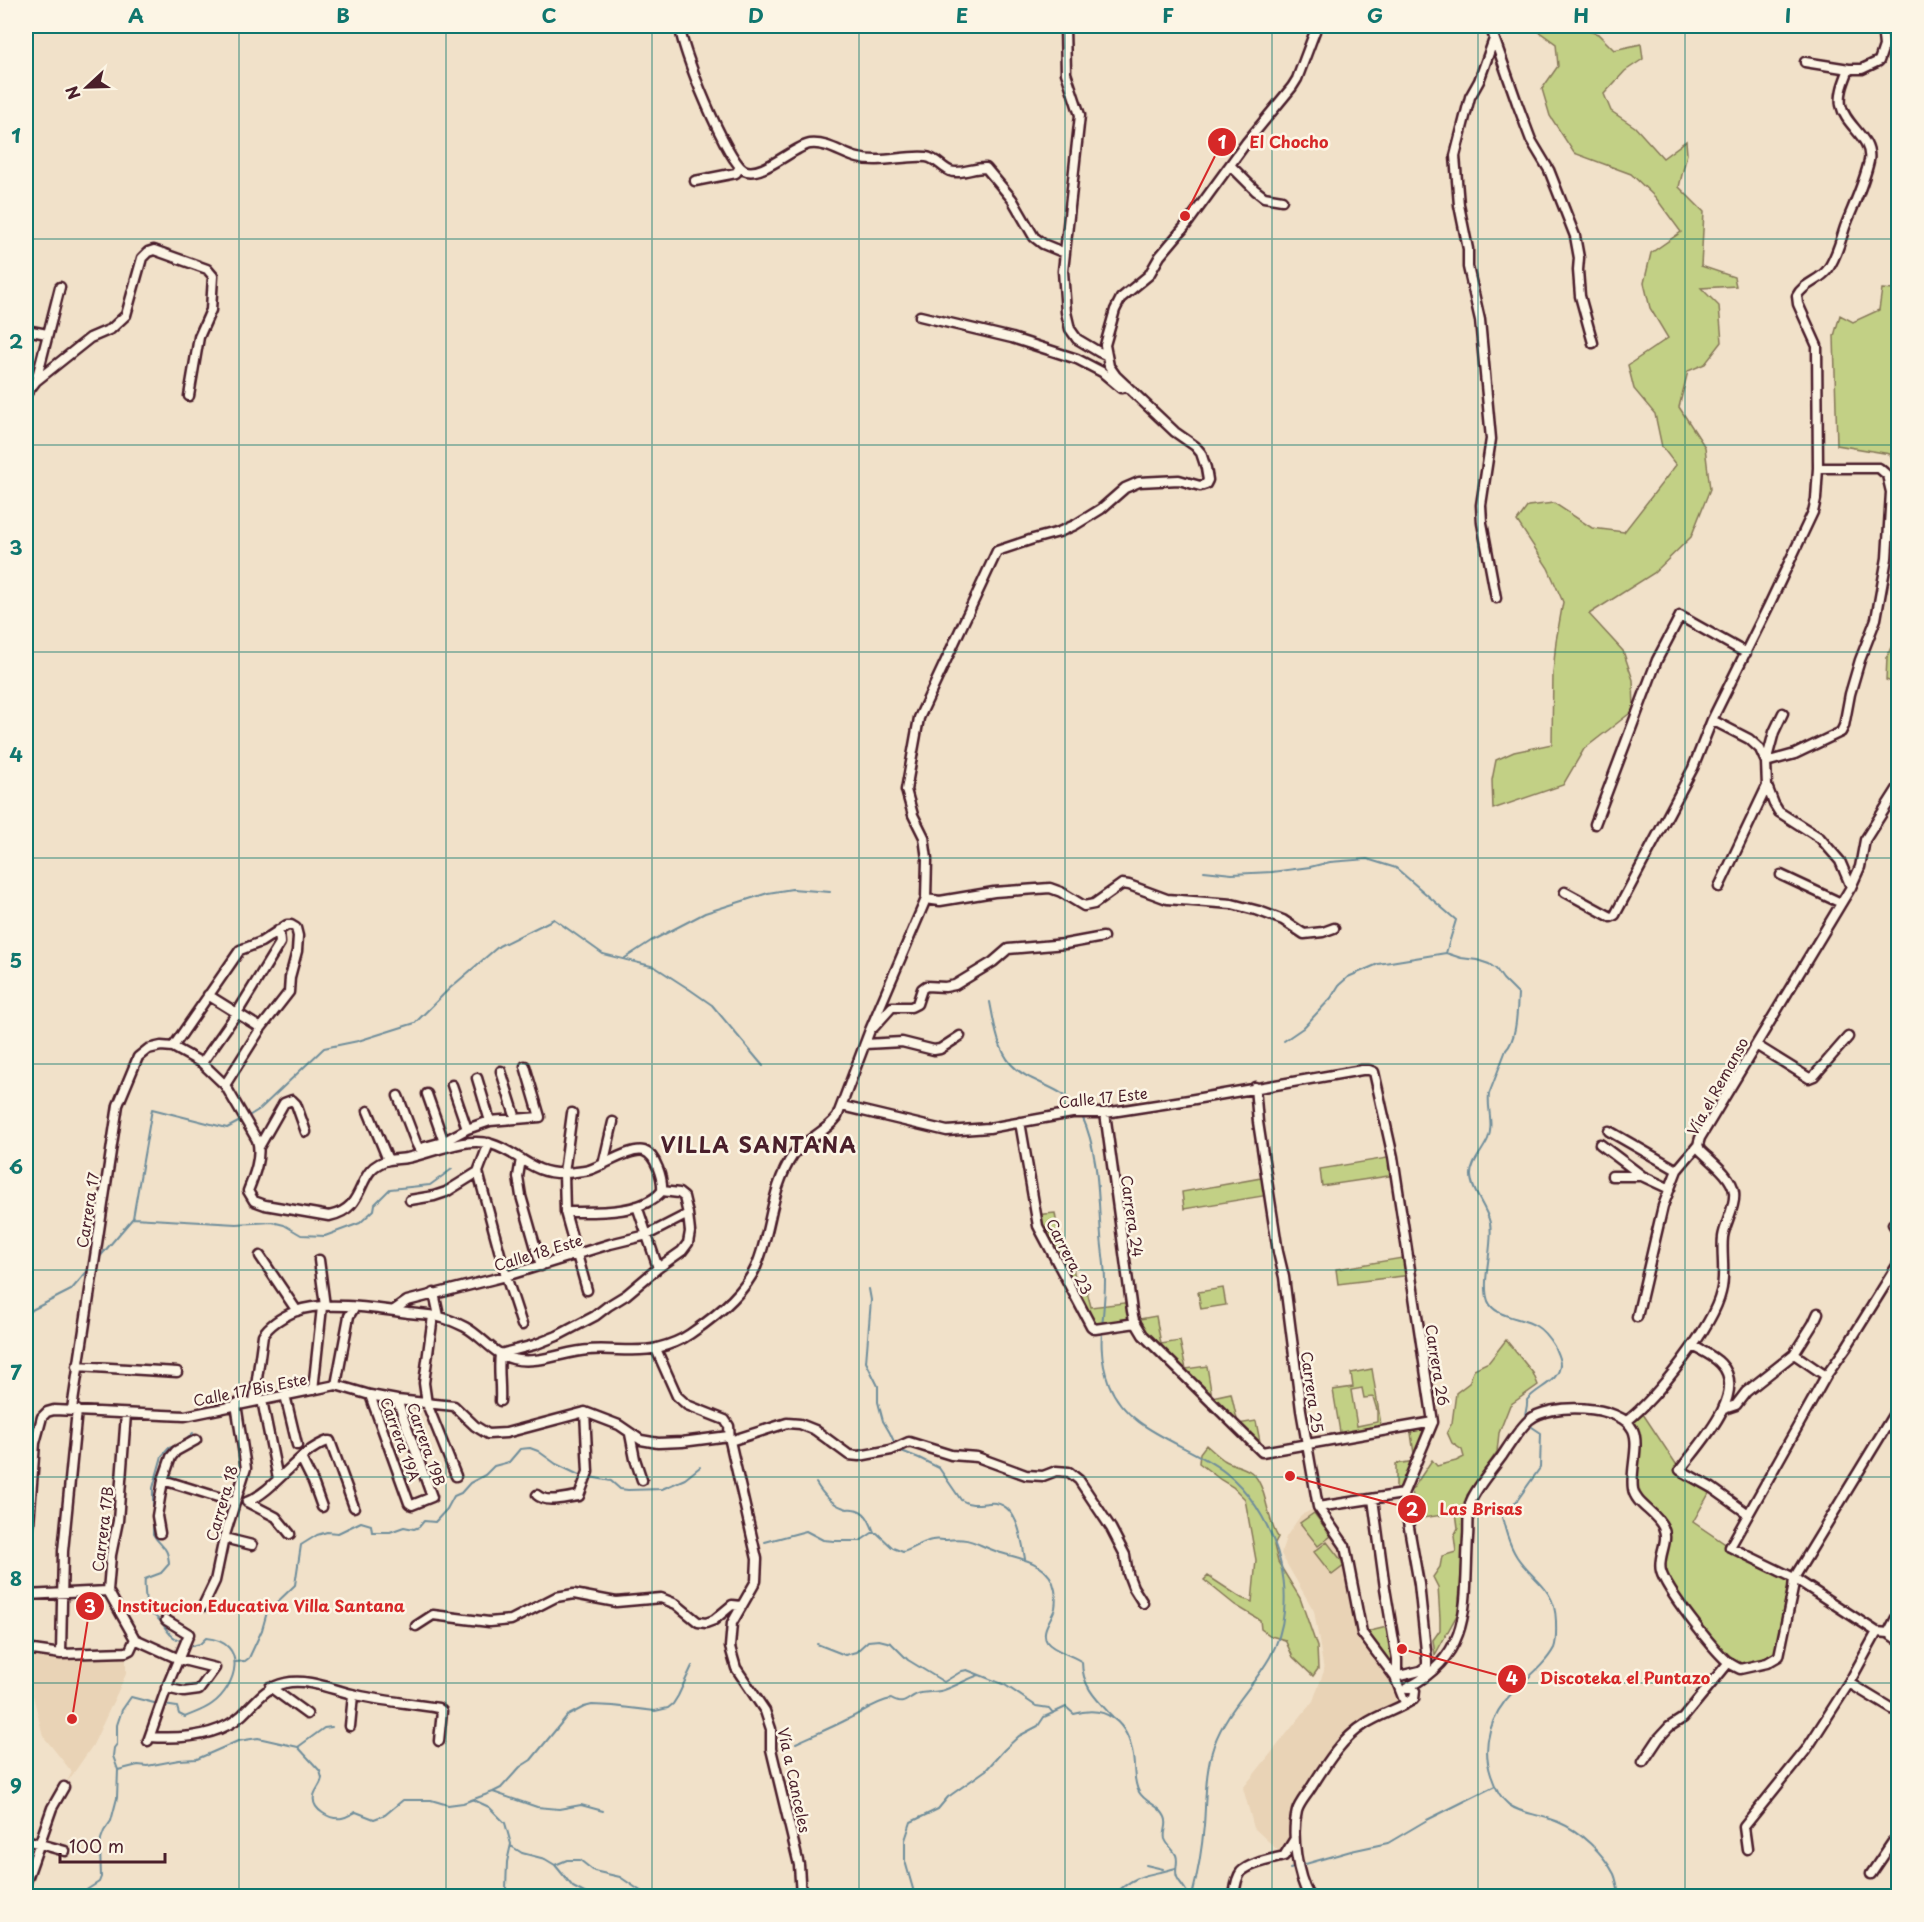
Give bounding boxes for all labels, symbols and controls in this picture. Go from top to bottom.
text: A [128,0,144,30]
text: B [336,0,350,30]
text: C [541,0,557,30]
text: D [748,0,764,30]
text: E [956,0,968,30]
text: F [1162,0,1174,30]
text: G [1367,0,1383,30]
text: H [1573,0,1589,30]
text: I [1785,0,1791,30]
north arrow [57,57,117,117]
text: N [59,83,86,103]
text: 1 [11,120,21,150]
callout: El Chocho [1207,125,1341,159]
text: 1 [1218,128,1227,155]
text: El Chocho [1250,129,1329,153]
text: 2 [9,326,23,356]
text: 3 [9,532,23,562]
text: 4 [9,739,23,769]
text: 5 [10,945,22,975]
street label: Vía el Remanso [1681,1033,1753,1139]
street label: Calle 17 Este [1057,1081,1149,1113]
district label: VILLA SANTANA [660,1128,858,1160]
text: 6 [9,1151,23,1181]
street label: Carrera 17 [70,1170,104,1250]
street label: Carrera 24 [1116,1174,1150,1258]
street label: Carrera 23 [1041,1214,1099,1298]
street label: Calle 18 Este [491,1228,585,1276]
street label: Carrera 26 [1420,1323,1456,1407]
street label: Carrera 25 [1296,1350,1330,1434]
text: 7 [10,1357,22,1387]
street label: Calle 17 Bis Este [191,1367,309,1411]
street label: Carrera 19A [375,1394,427,1484]
street label: Carrera 19B [402,1399,452,1489]
street label: Carrera 18 [199,1462,243,1544]
street label: Carrera 17B [85,1485,119,1573]
callout: Las Brisas [1397,1492,1535,1526]
text: 2 [1406,1495,1419,1522]
text: Las Brisas [1440,1496,1523,1520]
text: 8 [10,1563,22,1593]
callout: Institucion Educativa Villa Santana [75,1589,418,1623]
text: 3 [84,1592,96,1619]
text: Institucion Educativa Villa Santana [117,1593,405,1617]
callout: Discoteka el Puntazo [1497,1662,1723,1696]
text: 4 [1506,1664,1518,1691]
text: Discoteka el Puntazo [1540,1665,1711,1689]
street label: Vía a Canceles [773,1725,817,1835]
text: 9 [10,1770,22,1800]
scale bar [60,1826,165,1864]
text: 100 m [69,1832,124,1859]

